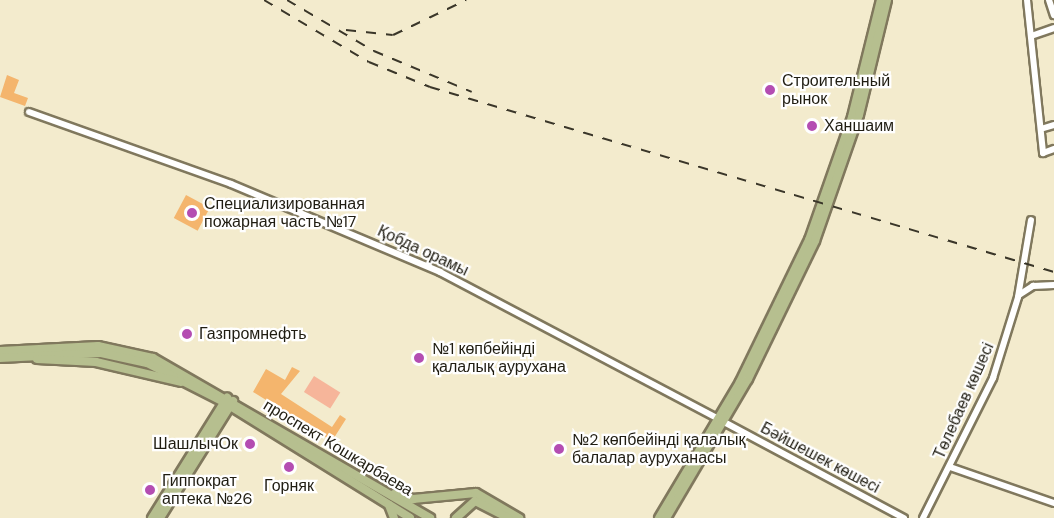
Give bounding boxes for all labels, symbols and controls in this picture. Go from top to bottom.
place label: Строительный рынок [782,71,890,109]
marker: Строительный рынок [763,83,777,97]
place label: Ханшаим [824,116,894,136]
marker: Ханшаим [805,119,819,133]
place label: Специализированная пожарная часть №17 [204,194,365,232]
marker: Специализированная пожарная часть №17 [185,206,199,220]
street label: Қобда орамы [374,222,472,280]
place label: Газпромнефть [199,324,306,344]
marker: Газпромнефть [180,327,194,341]
place label: №1 көпбейінді қалалық аурухана [432,339,566,377]
street label: Төлебаев көшесі [930,340,998,462]
marker: №1 көпбейінді қалалық аурухана [410,349,428,367]
street label: проспект Кошкарбаева [260,396,416,500]
street label: Бәйшешек көшесі [757,418,883,498]
place label: №2 көпбейінді қалалық балалар ауруханасы [572,430,746,468]
place label: ШашлычОк [153,434,238,454]
marker: ШашлычОк [243,437,257,451]
marker: №2 көпбейінді қалалық балалар ауруханасы [550,440,568,458]
marker: Горняк [282,460,296,474]
place label: Гиппократ аптека №26 [162,471,253,509]
place label: Горняк [264,476,314,496]
marker: Гиппократ аптека №26 [143,483,157,497]

